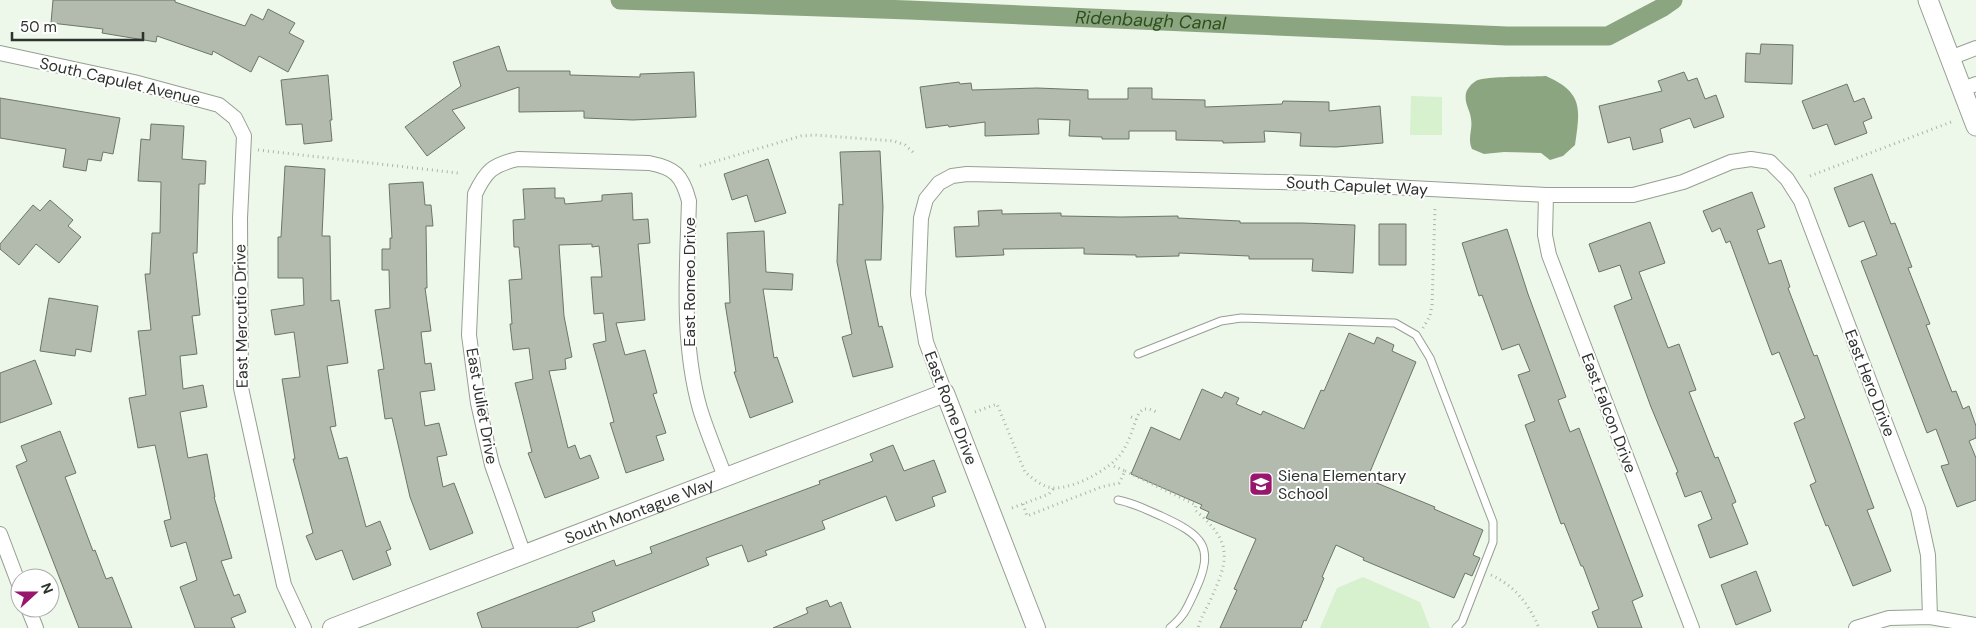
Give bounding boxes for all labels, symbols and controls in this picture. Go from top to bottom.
water label: Ridenbaugh Canal [1075,5,1228,36]
scale bar [12,10,144,42]
text: 50 m [20,17,57,37]
street label: South Capulet Avenue [38,52,202,110]
street label: South Capulet Way [1286,172,1429,200]
street label: East Romeo Drive [679,217,700,347]
street label: East Mercutio Drive [229,244,253,388]
street label: East Hero Drive [1840,326,1900,440]
street label: East Juliet Drive [461,346,503,466]
street label: East Rome Drive [920,348,982,468]
street label: East Falcon Drive [1577,350,1641,476]
place label: Siena Elementary School [1278,465,1406,504]
school or university icon: Siena Elementary School [1248,471,1274,497]
street label: South Montague Way [561,472,717,548]
north arrow [10,568,60,618]
text: N [37,580,57,596]

